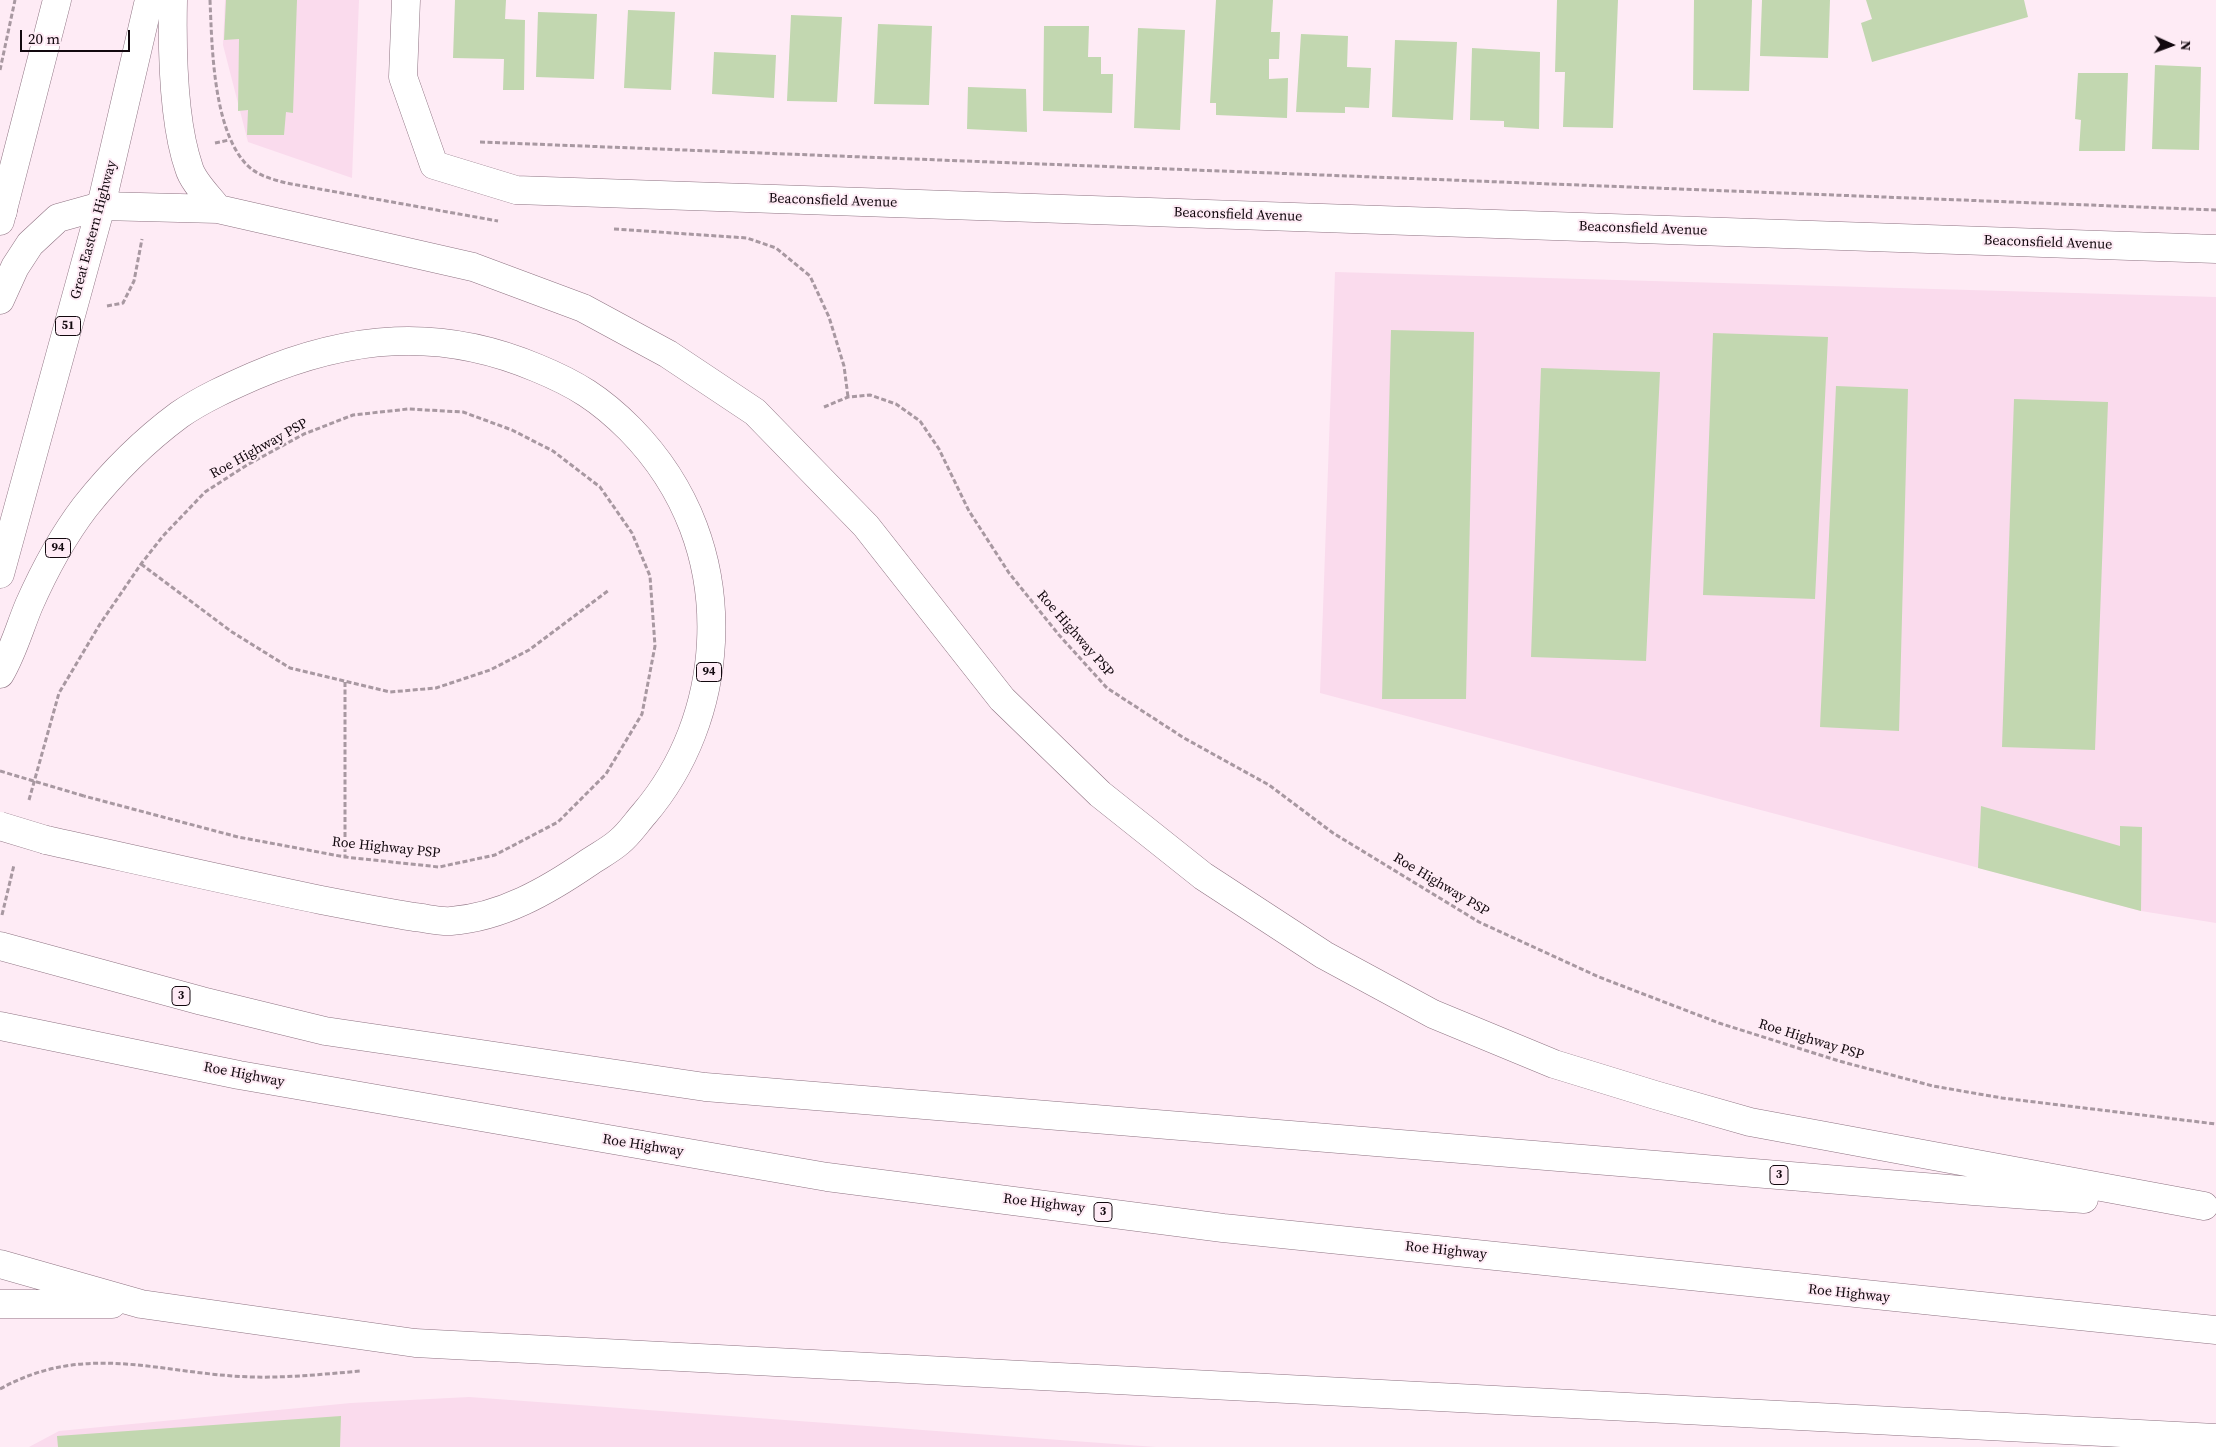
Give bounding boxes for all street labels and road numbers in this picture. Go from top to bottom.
street label: Great Eastern Highway [67,159,121,301]
street label: Beaconsfield Avenue [768,190,898,212]
street label: Beaconsfield Avenue [1173,204,1303,226]
street label: Beaconsfield Avenue [1578,218,1708,240]
street label: Beaconsfield Avenue [1983,232,2113,254]
road number: 51 [56,316,80,336]
street label: Roe Highway PSP [207,415,311,483]
road number: 94 [46,538,70,558]
street label: Roe Highway PSP [1033,587,1117,681]
road number: 94 [696,662,722,682]
street label: Roe Highway PSP [331,834,441,862]
street label: Roe Highway PSP [1390,850,1492,920]
road number: 3 [172,986,190,1006]
street label: Roe Highway PSP [1756,1016,1866,1064]
street label: Roe Highway [202,1059,286,1091]
street label: Roe Highway [601,1131,685,1161]
road number: 3 [1770,1166,1788,1184]
street label: Roe Highway [1002,1191,1086,1217]
road number: 3 [1094,1202,1112,1222]
street label: Roe Highway [1404,1238,1488,1264]
street label: Roe Highway [1807,1281,1891,1307]

